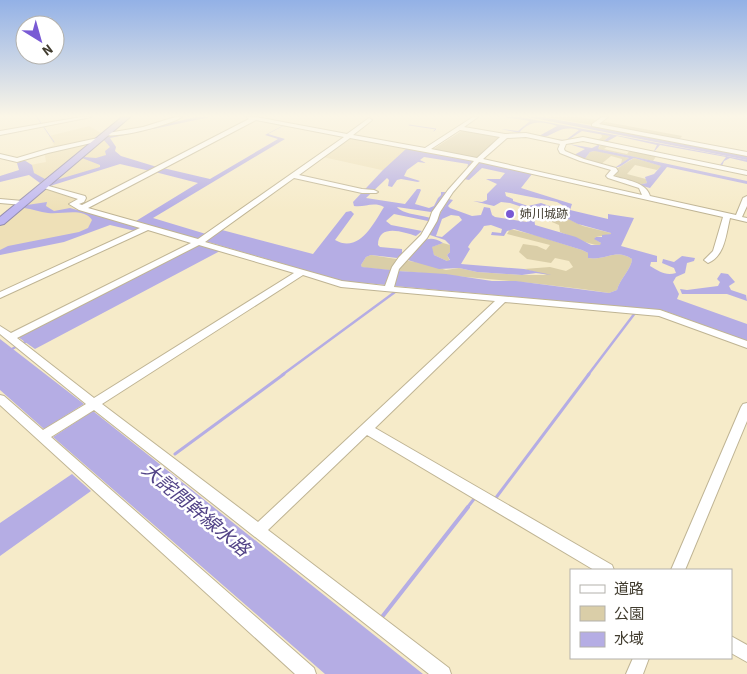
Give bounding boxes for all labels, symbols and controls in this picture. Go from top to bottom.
north arrow [15,15,65,65]
text: N [37,39,57,60]
place label: 姉川城跡 [520,206,568,223]
marker: 姉川城跡 [504,208,516,220]
water label: 大詫間幹線水路 [135,457,256,565]
legend [570,569,732,659]
text: 道路 [614,579,644,600]
text: 公園 [614,604,644,625]
text: 水域 [614,629,644,650]

